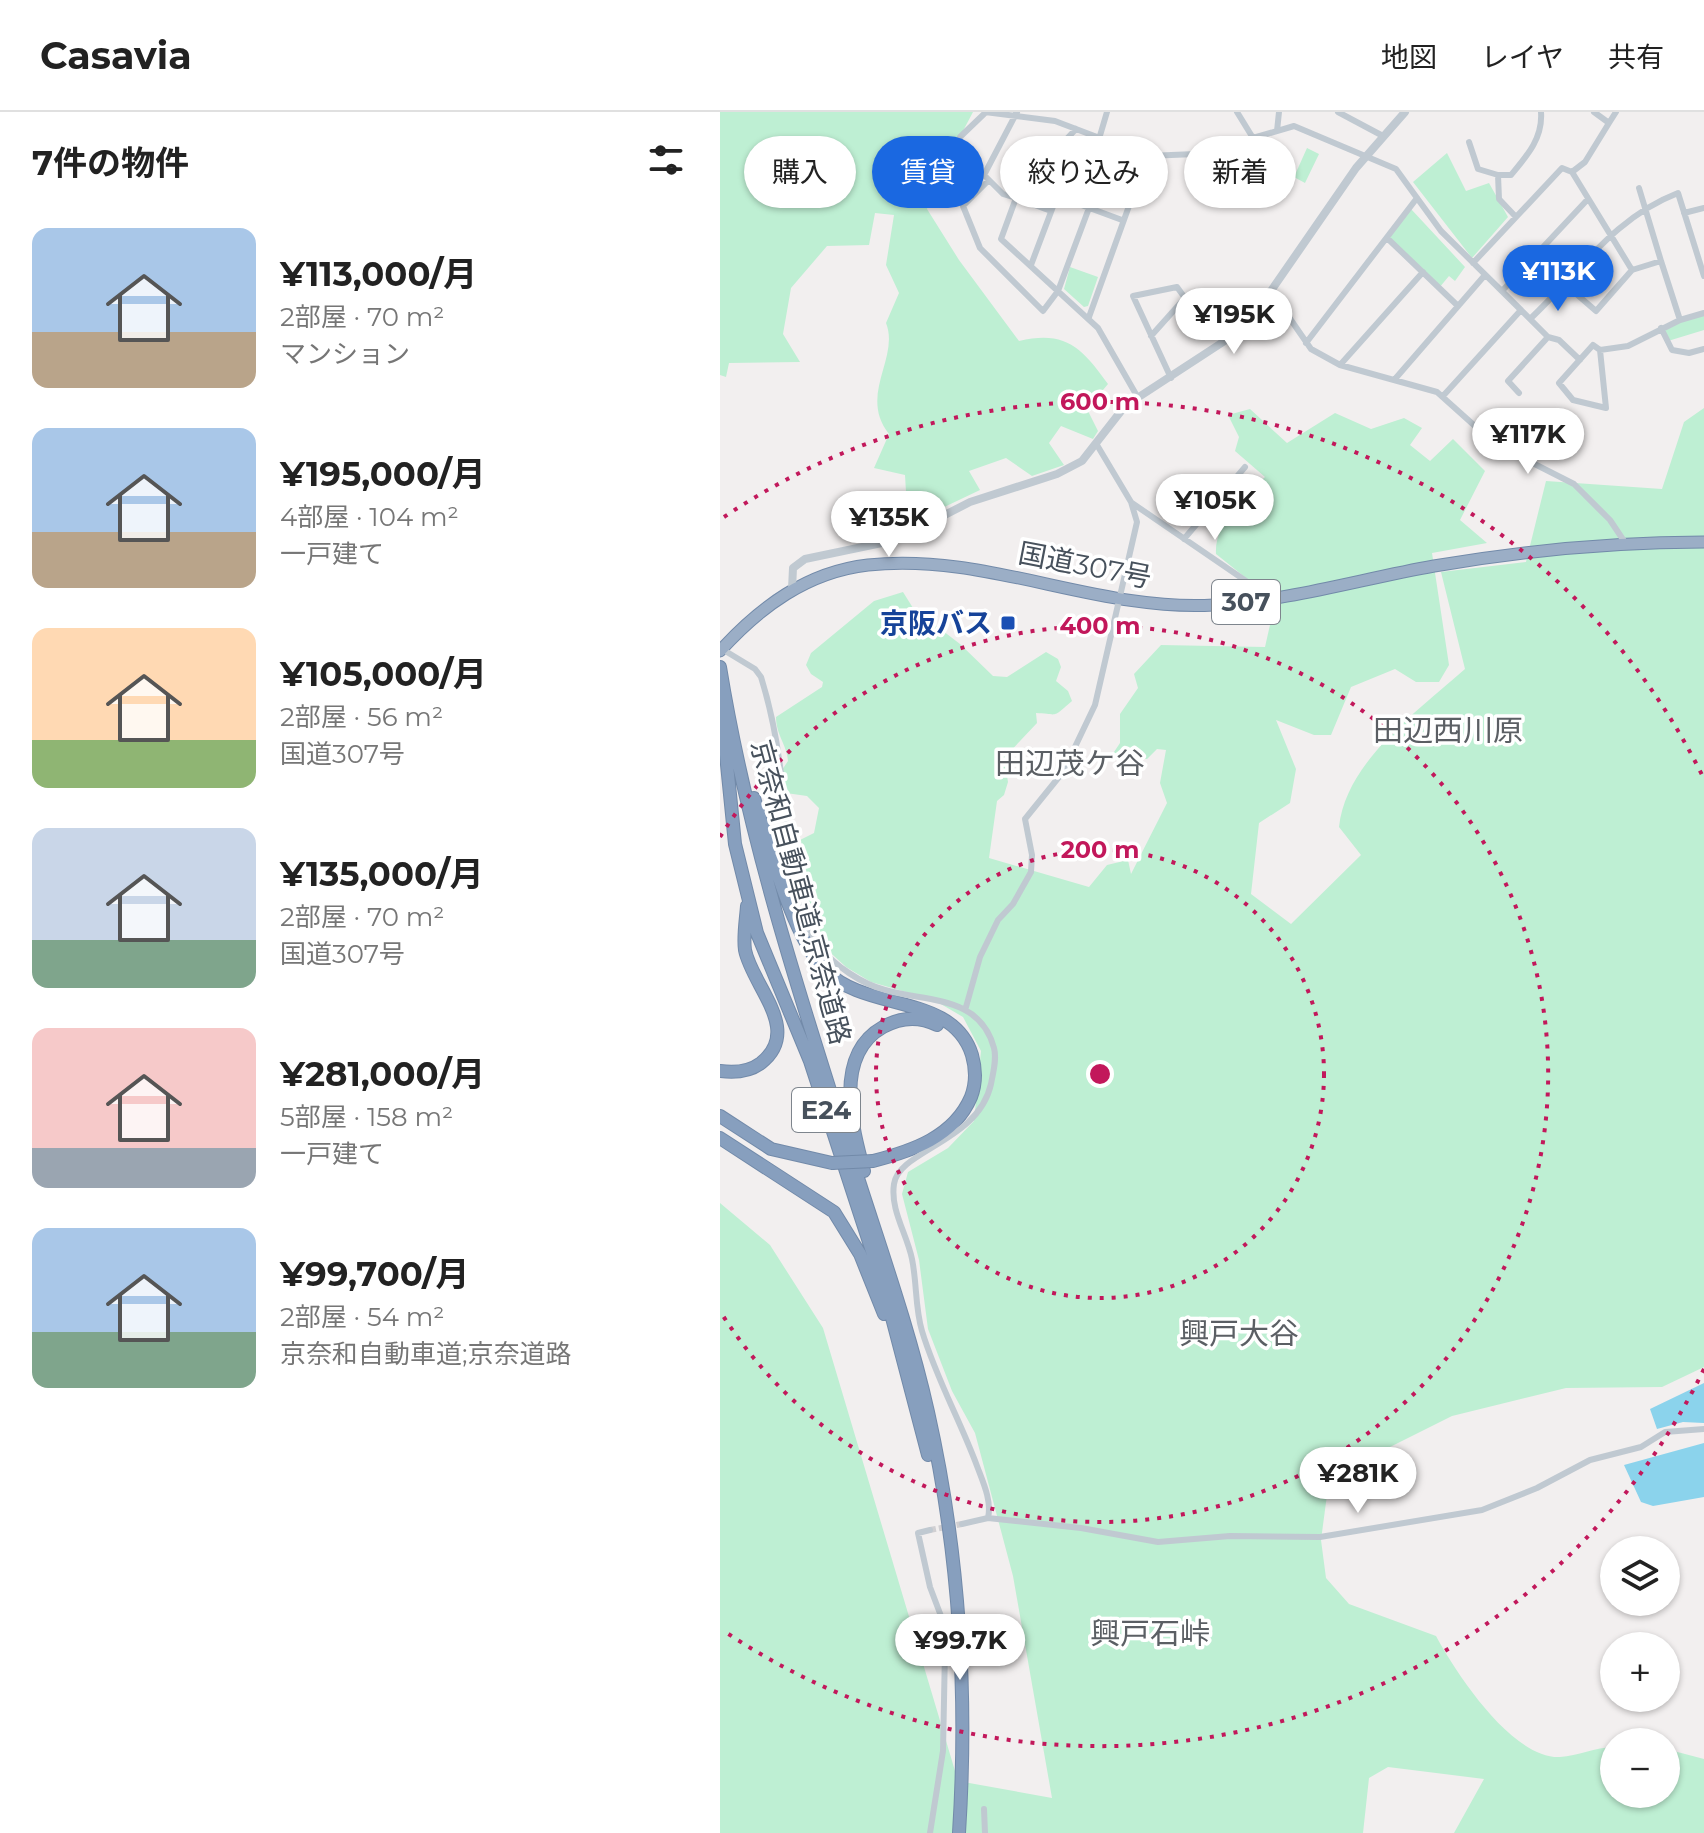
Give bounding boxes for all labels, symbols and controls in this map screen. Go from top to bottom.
text: Casavia [40,32,192,79]
text: 地図 [1381,40,1437,74]
text: レイヤ [1481,40,1564,74]
text: 共有 [1608,40,1664,74]
chip: 購入 [744,136,856,208]
chip: 賃貸 [872,136,984,208]
chip: 絞り込み [1000,136,1168,208]
chip: 新着 [1184,136,1296,208]
icon: filters [644,138,688,182]
text: 7件の物件 [32,142,189,184]
pin: ¥113K [1502,245,1614,313]
text: ¥113,000/月 [280,253,477,295]
text: ¥113K [1521,255,1595,287]
icon: home [96,260,192,356]
pin: ¥195K [1178,288,1290,356]
text: ¥195K [1193,298,1275,330]
text: 2部屋 · 70 m² [280,301,445,333]
text: マンション [280,338,410,370]
text: 600 m [1060,387,1140,416]
pin: ¥117K [1472,408,1584,476]
text: ¥117K [1490,418,1566,450]
text: ¥195,000/月 [280,453,486,495]
icon: home [96,460,192,556]
pin: ¥105K [1159,474,1271,542]
text: ¥105K [1174,484,1256,516]
pin: ¥135K [833,491,945,559]
text: 4部屋 · 104 m² [280,501,459,533]
text: ¥135K [849,501,929,533]
street label: 国道307号 [1016,535,1154,595]
text: 一戸建て [280,538,384,570]
road number: 307 [1212,580,1280,624]
place label: 京阪バス [880,606,992,640]
text: 400 m [1059,611,1141,640]
marker: 京阪バス [999,614,1017,632]
text: ¥105,000/月 [280,653,487,695]
icon: home [96,660,192,756]
text: 2部屋 · 56 m² [280,701,443,733]
district label: 田辺西川原 [1373,712,1523,749]
street label: 京奈和自動車道;京奈道路 [744,736,858,1048]
text: 国道307号 [280,738,405,770]
district label: 田辺茂ケ谷 [995,745,1145,782]
text: 200 m [1061,835,1139,864]
text: ¥135,000/月 [280,853,484,895]
icon: home [96,860,192,956]
text: 2部屋 · 70 m² [280,901,445,933]
text: 国道307号 [280,938,405,970]
text: ¥281,000/月 [280,1053,485,1095]
icon: home [96,1060,192,1156]
centre of rings [1086,1060,1114,1088]
road number: E24 [792,1088,860,1132]
text: 5部屋 · 158 m² [280,1101,453,1133]
text: 一戸建て [280,1138,384,1170]
text: ¥99,700/月 [280,1253,469,1295]
icon: home [96,1260,192,1356]
text: 2部屋 · 54 m² [280,1301,444,1333]
district label: 興戸大谷 [1179,1315,1299,1352]
text: 京奈和自動車道;京奈道路 [280,1338,572,1370]
pin: ¥281K [1302,1447,1414,1515]
text: ¥281K [1317,1457,1399,1489]
map controls [1600,1536,1680,1808]
button: layers [1600,1536,1680,1616]
pin: ¥99.7K [895,1614,1025,1682]
district label: 興戸石峠 [1090,1615,1210,1652]
text: ¥99.7K [913,1624,1007,1656]
button: + [1600,1632,1680,1712]
button: − [1600,1728,1680,1808]

